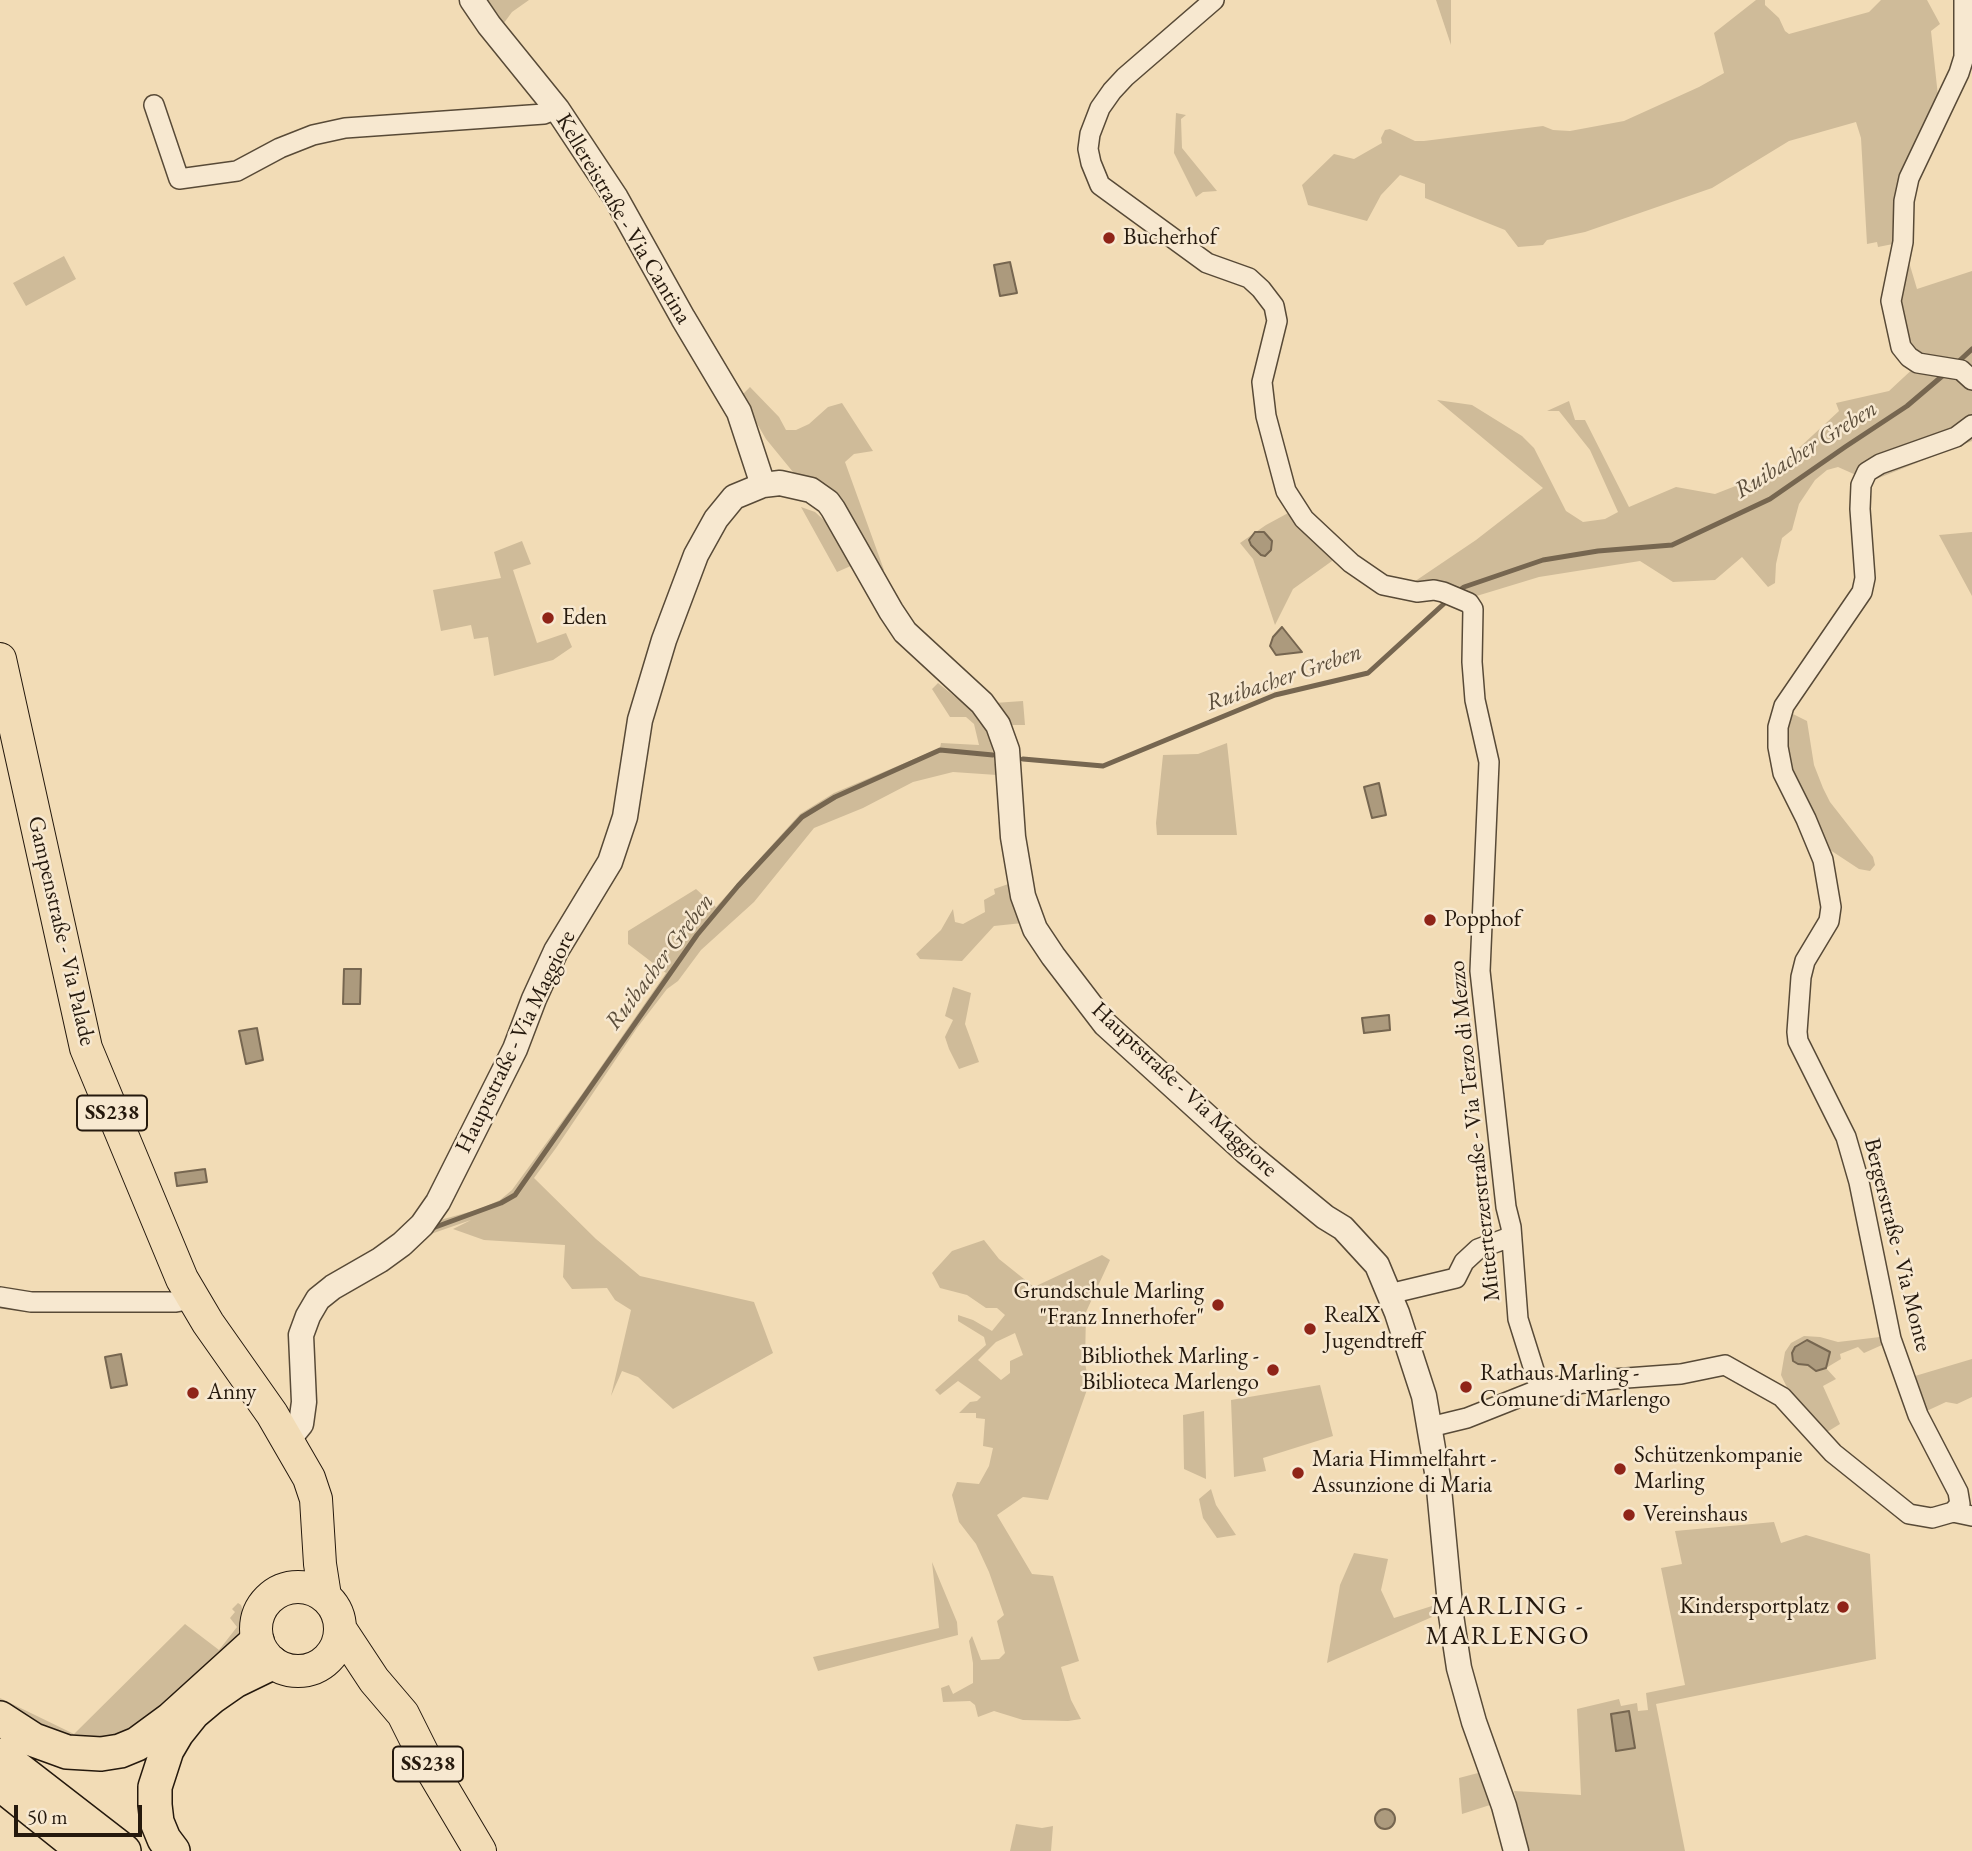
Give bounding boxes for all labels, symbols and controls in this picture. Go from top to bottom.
street label: Kellereistraße - Via Cantina [549,109,697,329]
place label: Bucherhof [1123,224,1217,252]
marker: Bucherhof [1101,230,1117,246]
water label: Ruibacher Greben [1729,395,1883,505]
place label: Eden [562,604,607,632]
marker: Eden [540,610,556,626]
water label: Ruibacher Greben [1202,638,1366,718]
street label: Gampenstraße - Via Palade [21,813,101,1049]
water label: Ruibacher Greben [599,888,721,1036]
place label: Popphof [1444,906,1521,934]
marker: Popphof [1422,912,1438,928]
street label: Hauptstraße - Via Maggiore [450,926,582,1158]
street label: Mitterterzerstraße - Via Terzo di Mezzo [1443,959,1507,1303]
street label: Hauptstraße - Via Maggiore [1085,997,1283,1183]
road number: SS238 [77,1096,147,1130]
street label: Bergerstraße - Via Monte [1857,1136,1937,1354]
place label: Grundschule Marling "Franz Innerhofer" [1013,1278,1204,1332]
marker: Grundschule Marling "Franz Innerhofer" [1210,1297,1226,1313]
place label: RealX Jugendtreff [1324,1302,1424,1356]
marker: RealX Jugendtreff [1302,1321,1318,1337]
place label: Bibliothek Marling - Biblioteca Marlengo [1081,1343,1259,1397]
place label: Rathaus Marling - Comune di Marlengo [1480,1360,1670,1414]
marker: Bibliothek Marling - Biblioteca Marlengo [1265,1362,1281,1378]
place label: Anny [207,1379,256,1407]
marker: Rathaus Marling - Comune di Marlengo [1458,1379,1474,1395]
marker: Anny [185,1385,201,1401]
place label: Schützenkompanie Marling [1634,1442,1802,1496]
place label: Maria Himmelfahrt - Assunzione di Maria [1312,1446,1497,1500]
marker: Schützenkompanie Marling [1612,1461,1628,1477]
marker: Maria Himmelfahrt - Assunzione di Maria [1290,1465,1306,1481]
place label: Vereinshaus [1643,1501,1748,1529]
marker: Vereinshaus [1621,1507,1637,1523]
district label: MARLING - MARLENGO [1426,1591,1590,1652]
place label: Kindersportplatz [1679,1593,1829,1621]
marker: Kindersportplatz [1835,1599,1851,1615]
road number: SS238 [393,1746,463,1782]
scale bar [18,1792,145,1836]
text: 50 m [27,1803,68,1830]

